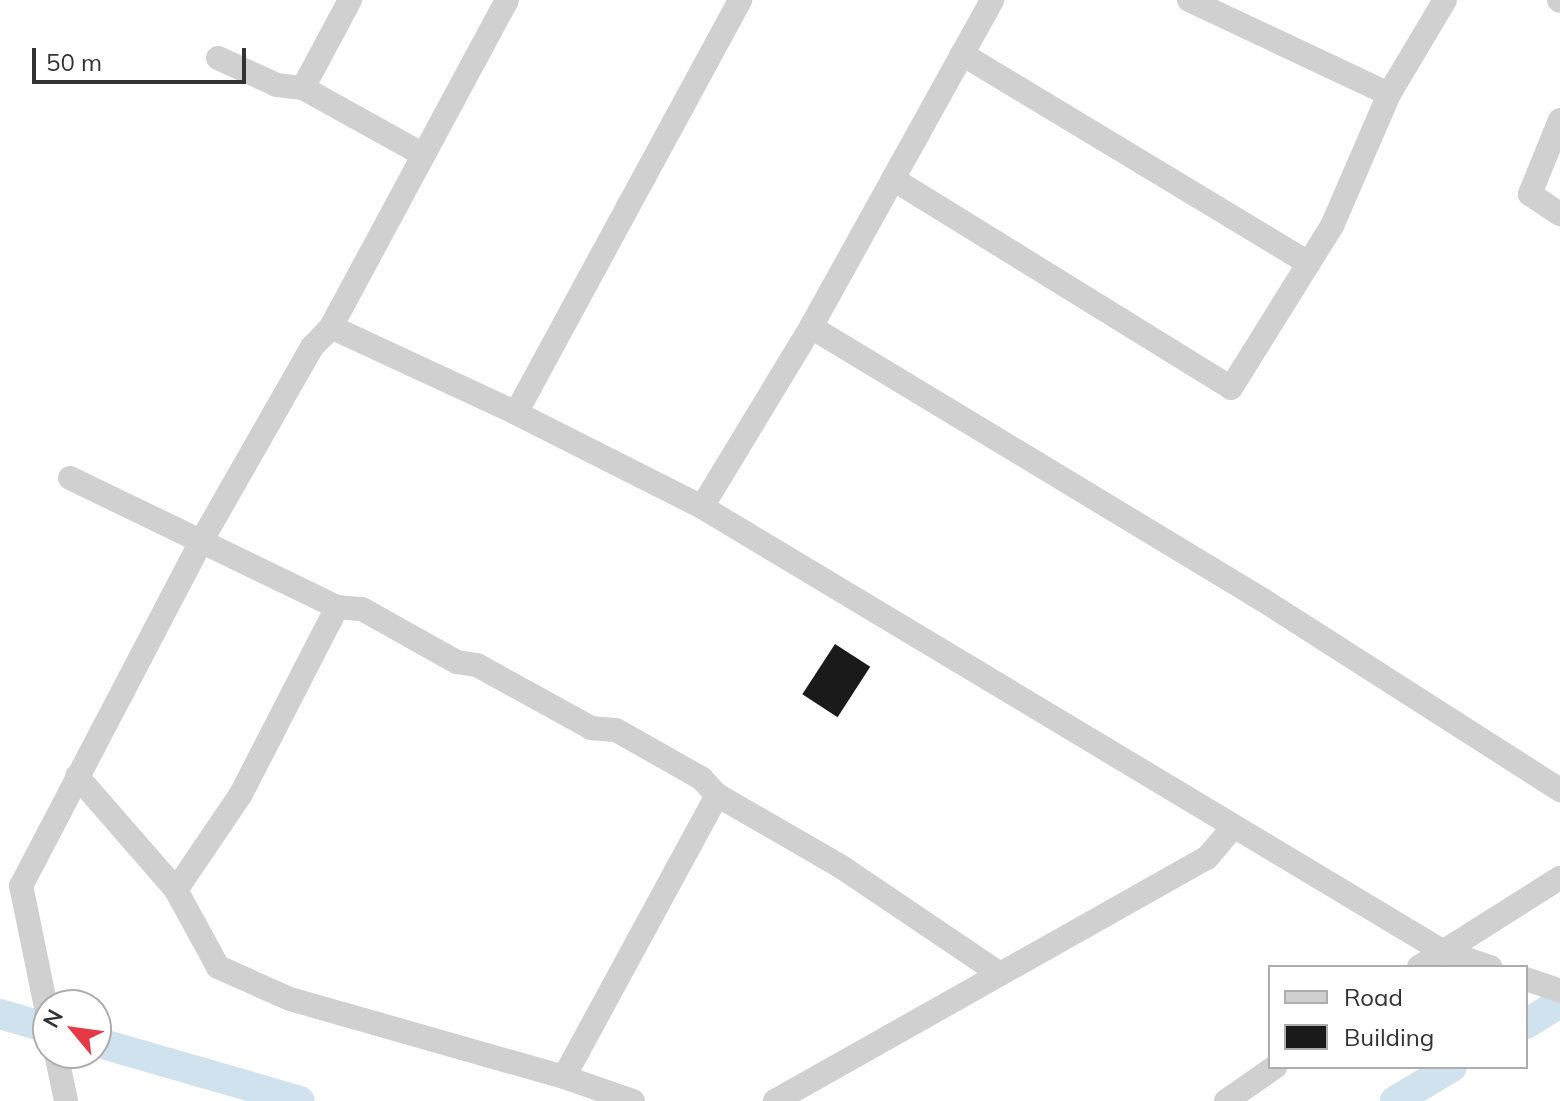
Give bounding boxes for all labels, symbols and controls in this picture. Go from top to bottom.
scale bar [36,32,250,82]
text: 50 m [46,47,102,77]
legend [1268,965,1528,1069]
text: Road [1344,982,1403,1012]
north arrow [32,989,112,1069]
text: N [36,1004,69,1032]
text: Building [1344,1022,1434,1052]

